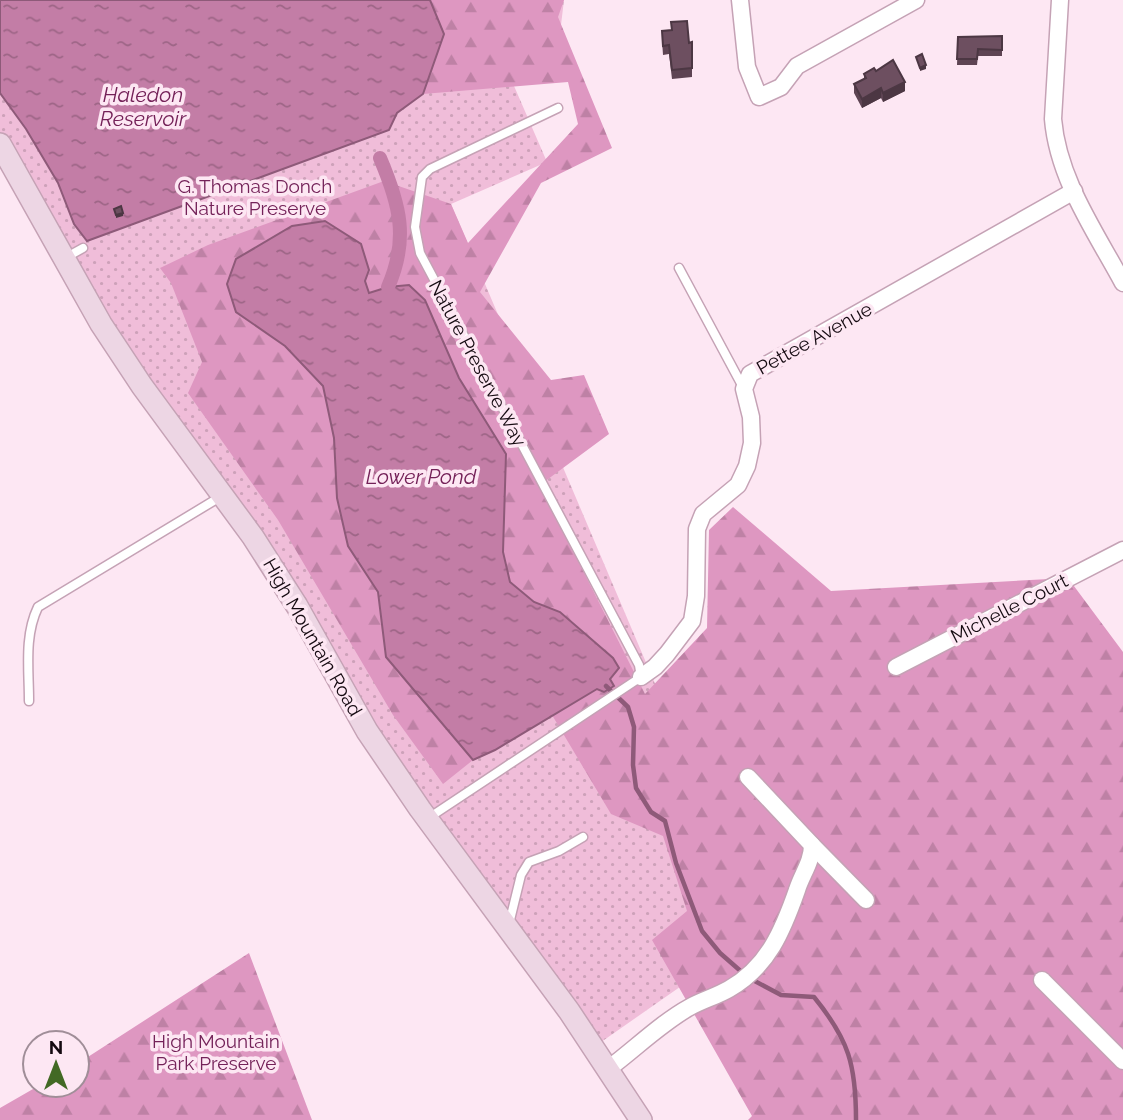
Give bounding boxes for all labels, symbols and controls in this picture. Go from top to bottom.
water label: Haledon Reservoir [100,82,187,131]
park label: G. Thomas Donch Nature Preserve [178,175,332,219]
street label: Nature Preserve Way [425,276,531,450]
street label: Pettee Avenue [752,297,876,379]
water label: Lower Pond [366,464,477,489]
street label: High Mountain Road [259,554,367,720]
street label: Michelle Court [947,569,1072,647]
north arrow [21,1029,91,1099]
park label: High Mountain Park Preserve [152,1030,280,1074]
text: N [49,1036,63,1058]

